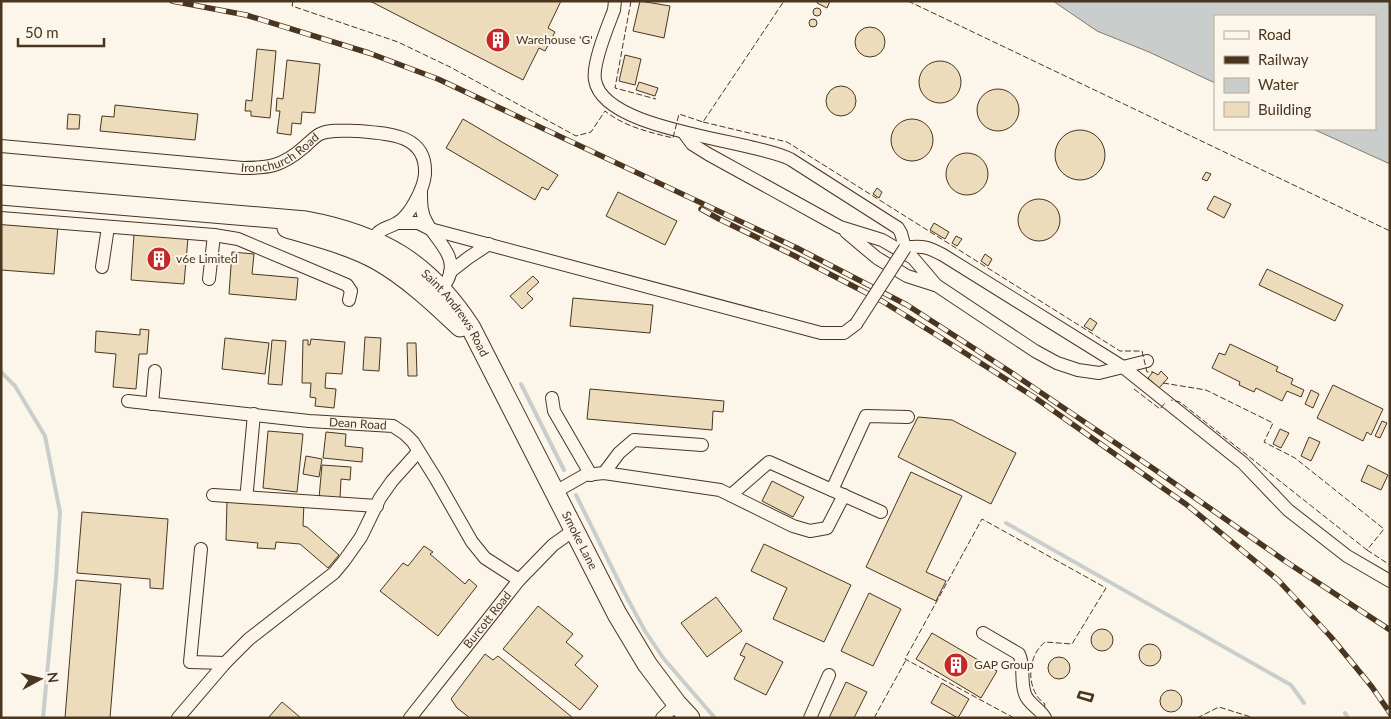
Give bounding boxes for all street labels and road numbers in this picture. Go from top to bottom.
street label: Ironchurch Road [240,129,322,175]
street label: Saint Andrews Road [419,266,492,359]
street label: Dean Road [329,414,387,433]
street label: Smoke Lane [559,509,601,572]
street label: Burcott Road [460,588,514,651]

